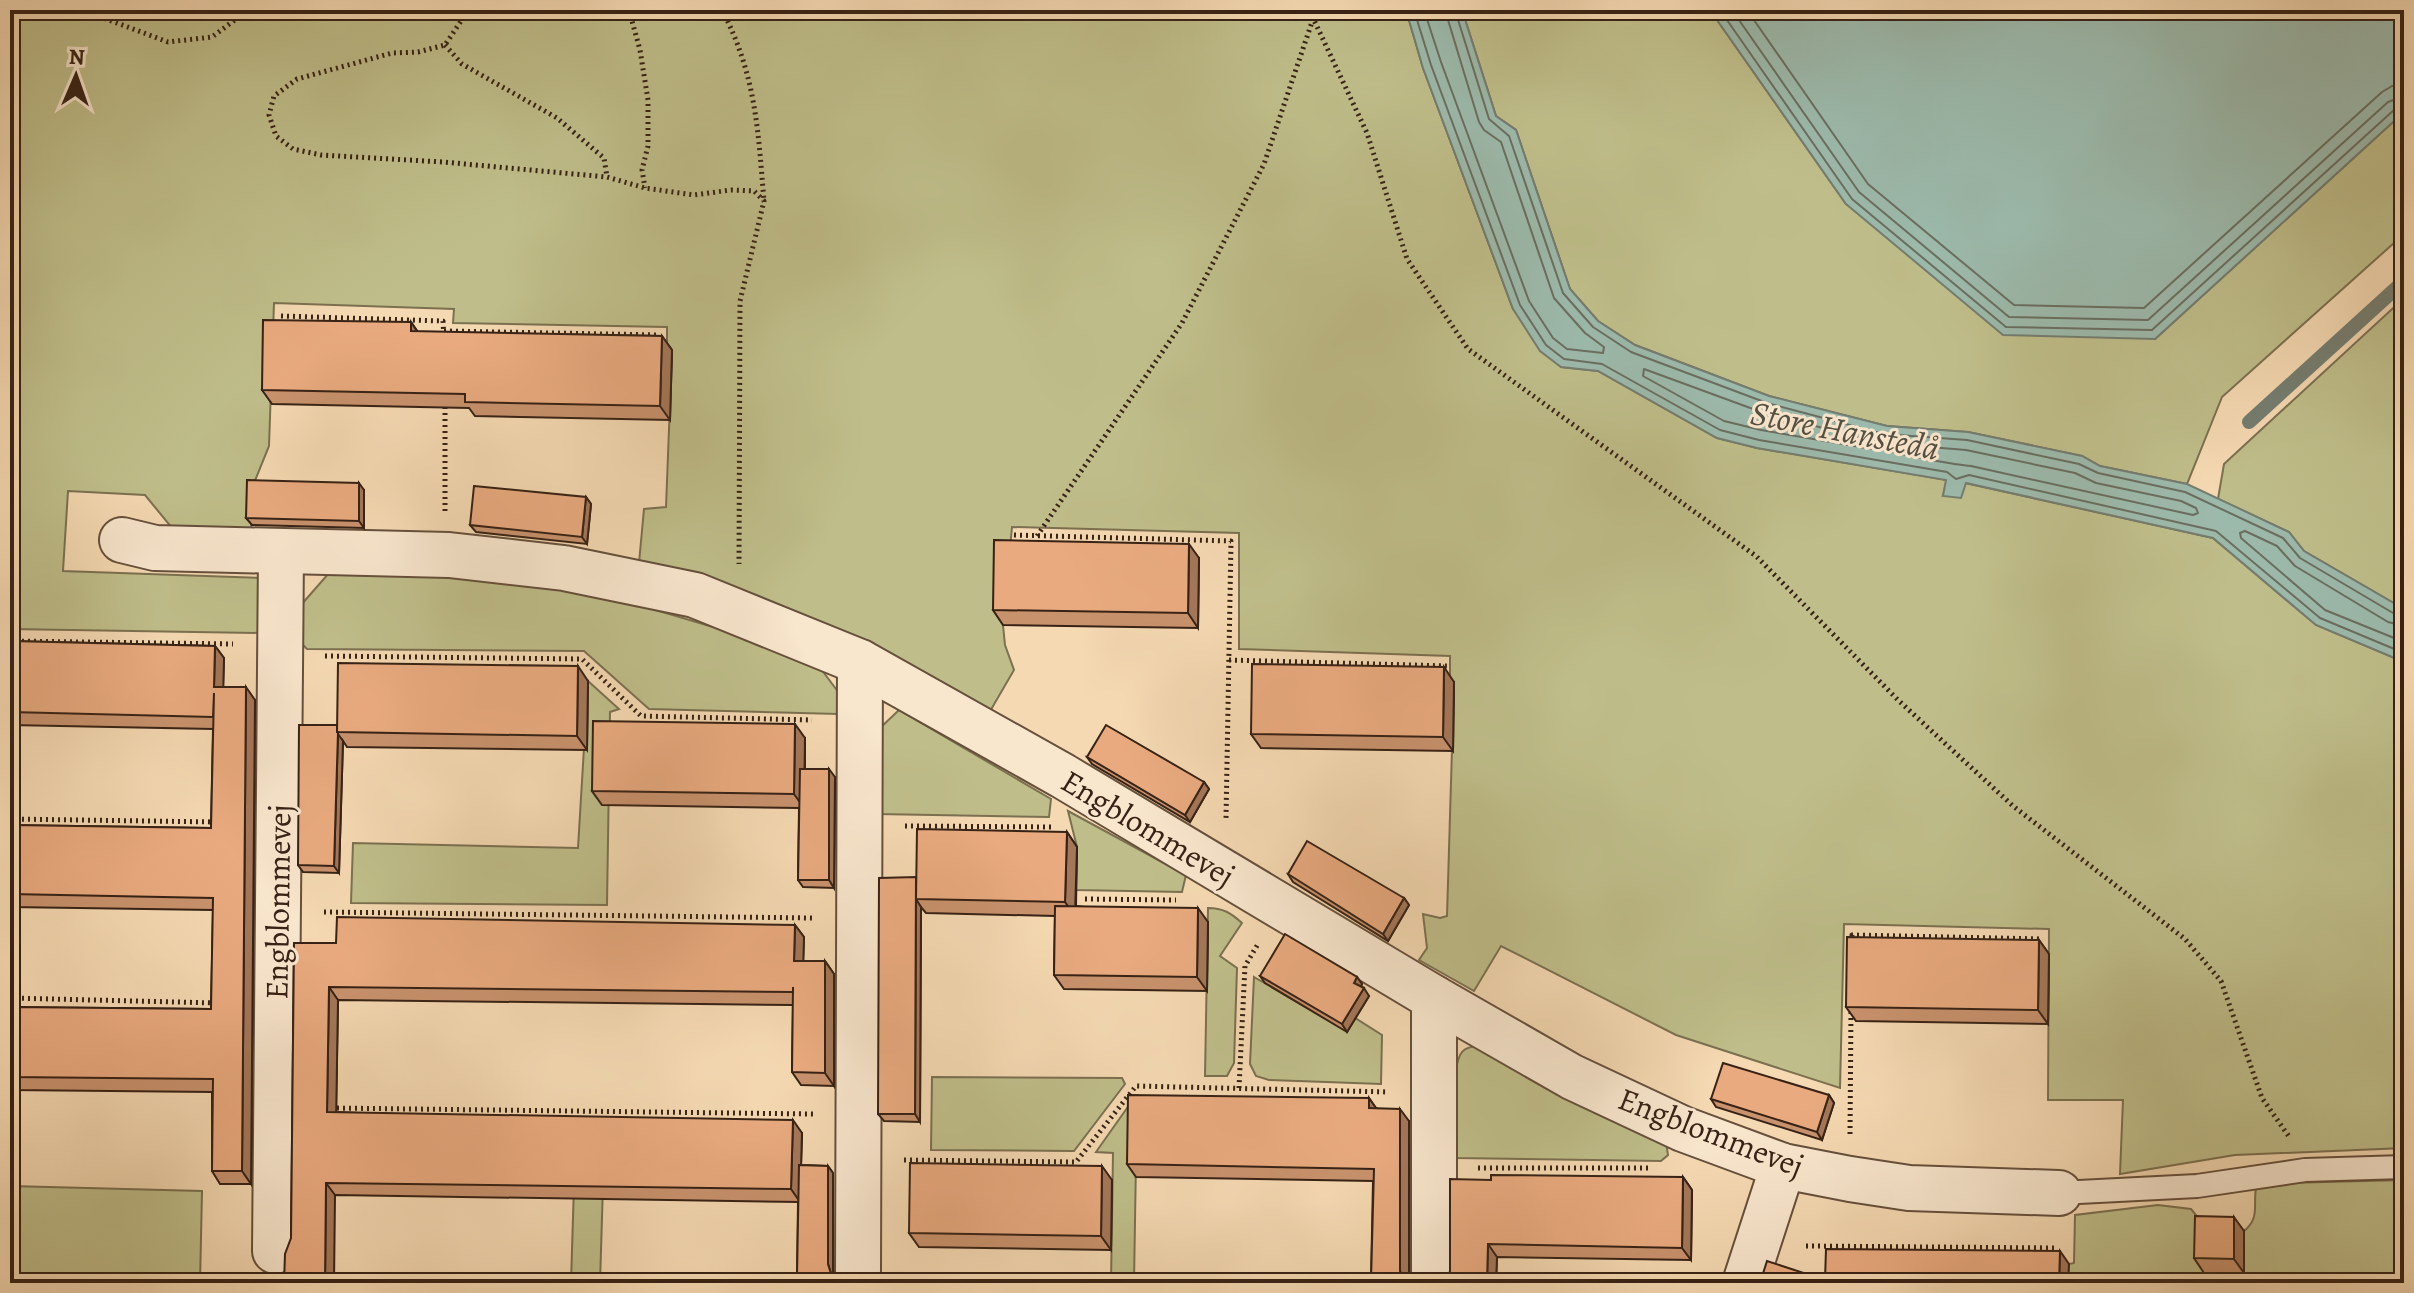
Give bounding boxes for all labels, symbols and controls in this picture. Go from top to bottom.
north arrow [36,36,116,116]
text: N [68,42,85,72]
water label: Store Hanstedå [1747,389,1943,472]
street label: Engblommevej [1053,759,1243,897]
street label: Engblommevej [254,804,302,1000]
street label: Engblommevej [1612,1076,1810,1188]

